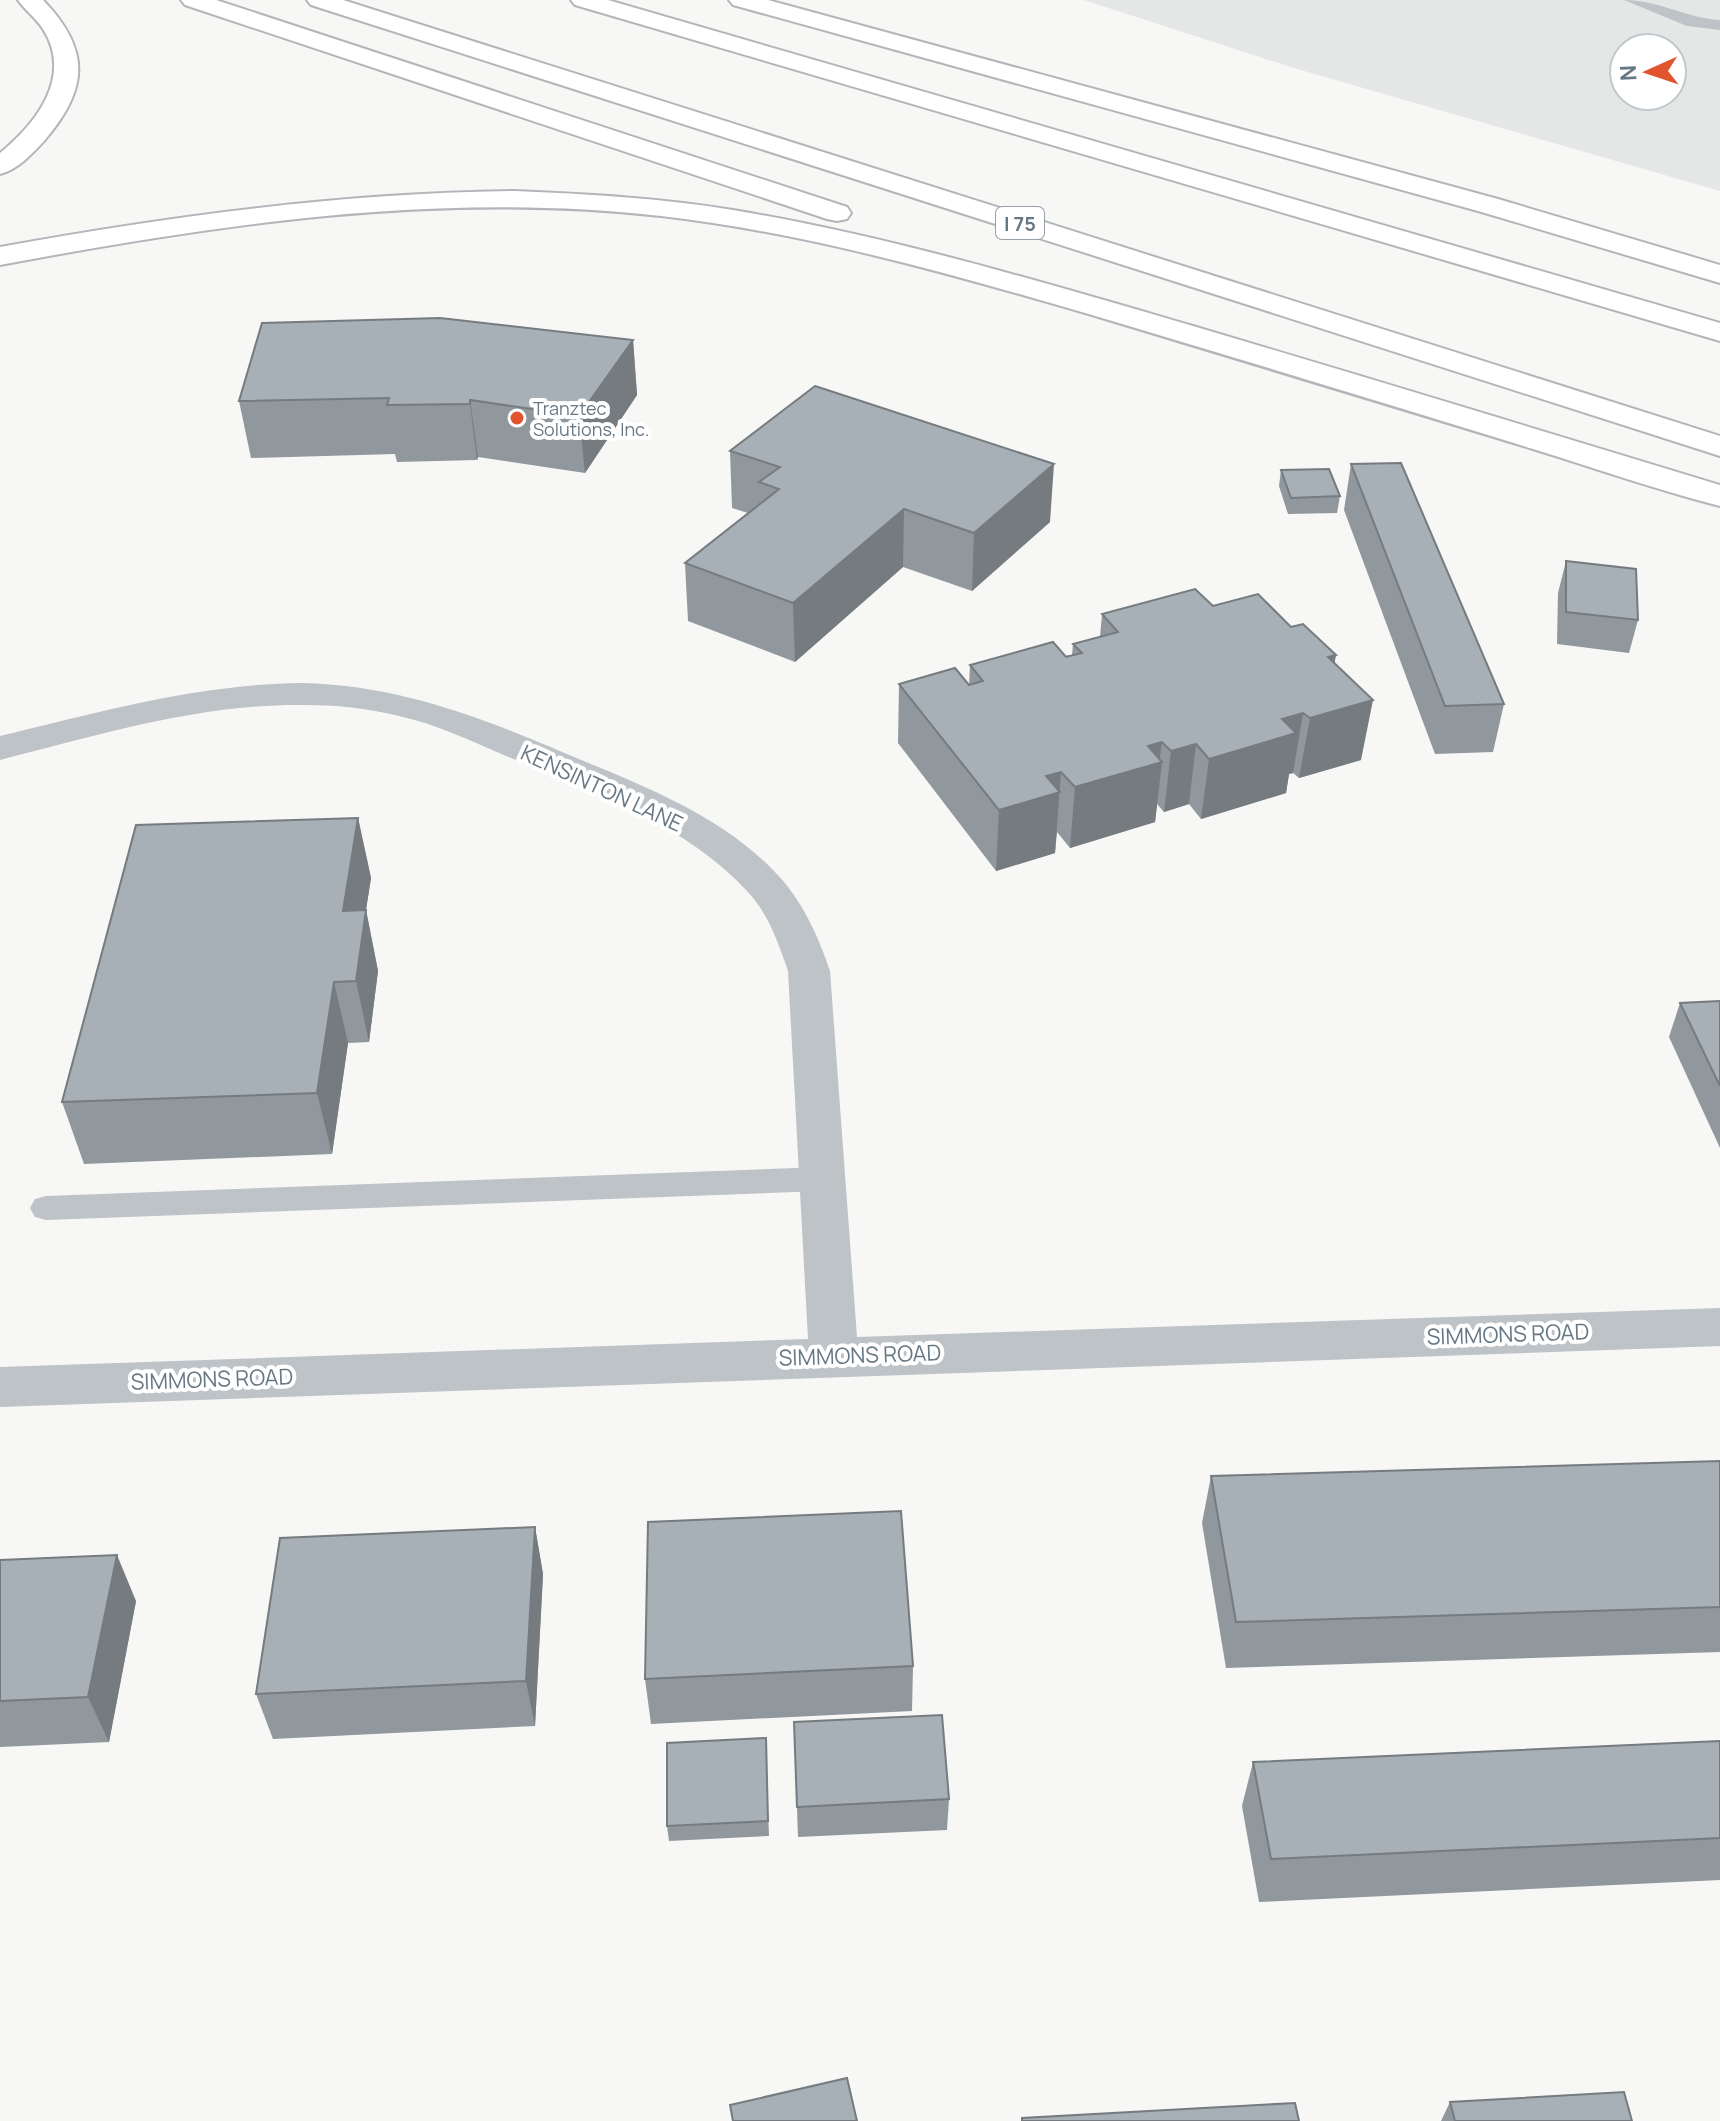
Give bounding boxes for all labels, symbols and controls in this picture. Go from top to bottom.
north arrow [1608,32,1688,112]
text: N [1613,64,1643,82]
road number: I 75 [996,207,1044,239]
place label: Tranztec Solutions, Inc. [533,396,649,441]
marker: Tranztec Solutions, Inc. [508,409,526,427]
street label: KENSINTON LANE [516,737,688,839]
street label: SIMMONS ROAD [1426,1316,1590,1352]
street label: SIMMONS ROAD [778,1337,942,1373]
street label: SIMMONS ROAD [130,1361,294,1397]

